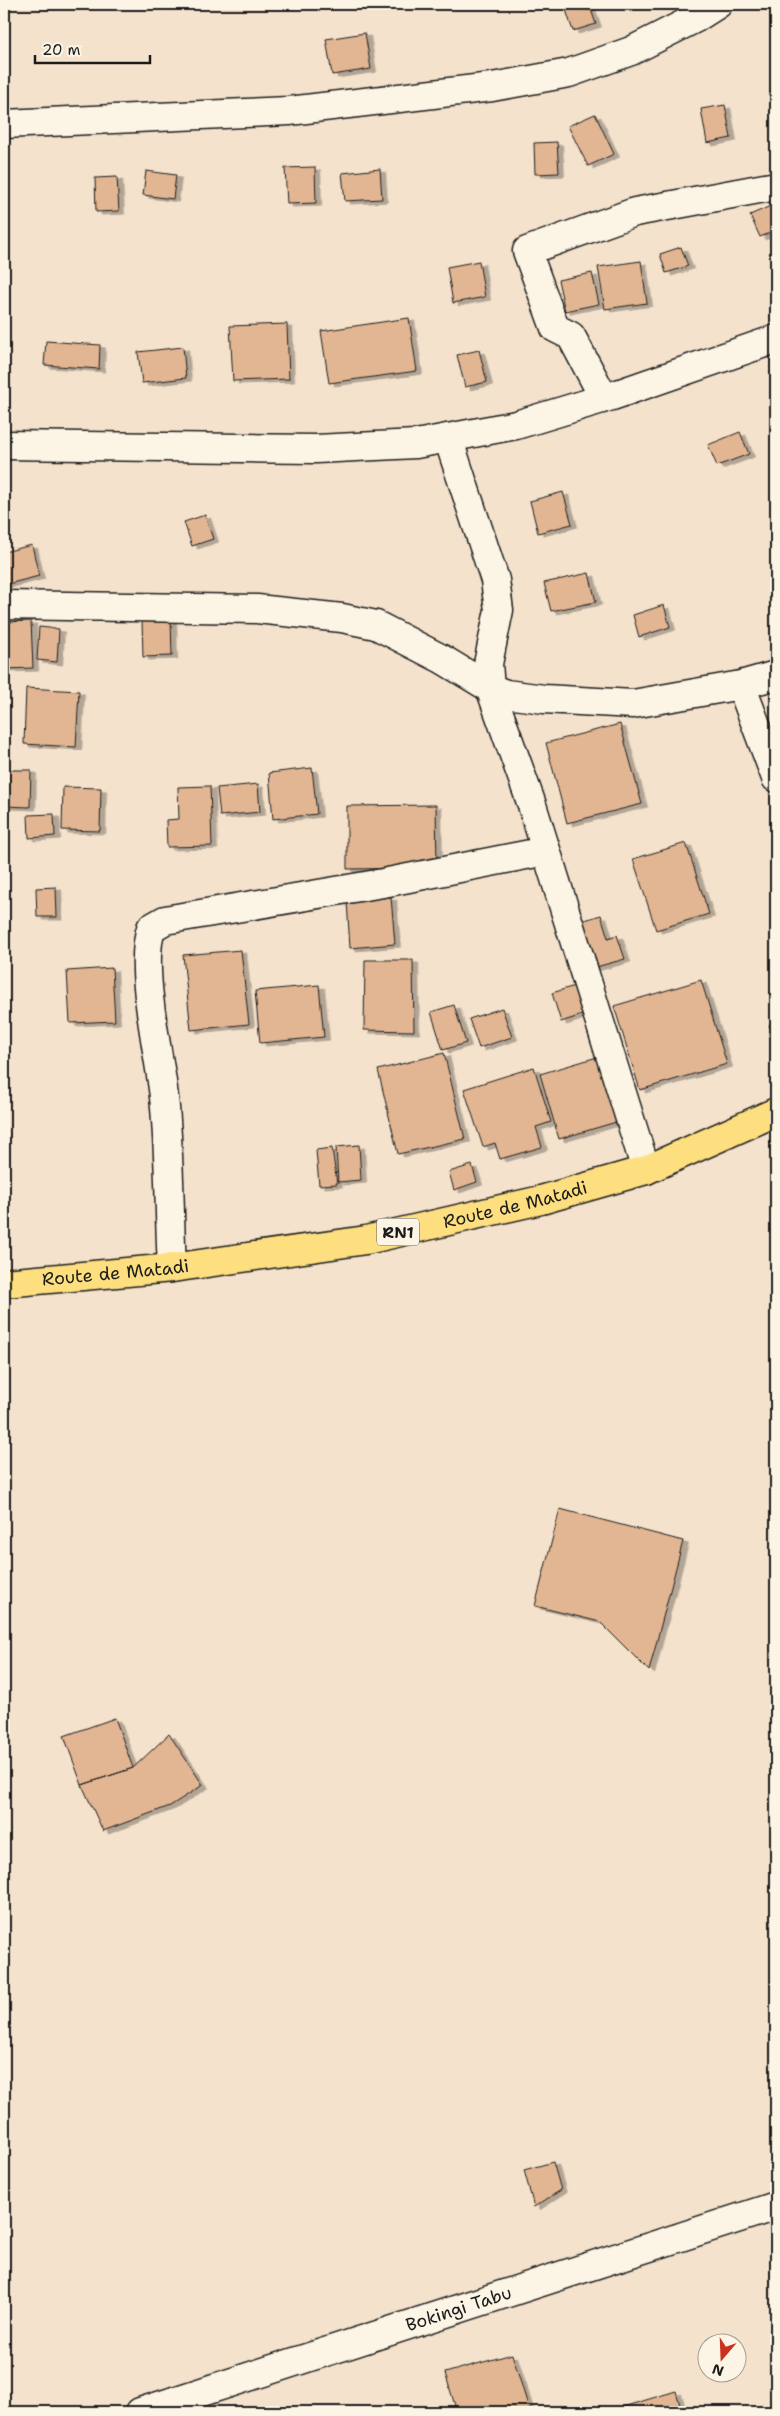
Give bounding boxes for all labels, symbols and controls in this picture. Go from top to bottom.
scale bar [35,32,150,64]
text: 20 m [42,40,81,60]
street label: Route de Matadi [441,1175,590,1234]
road number: RN1 [377,1218,419,1246]
street label: Route de Matadi [41,1254,191,1292]
street label: Bokingi Tabu [403,2280,515,2337]
north arrow [698,2334,748,2384]
text: N [710,2360,726,2381]

